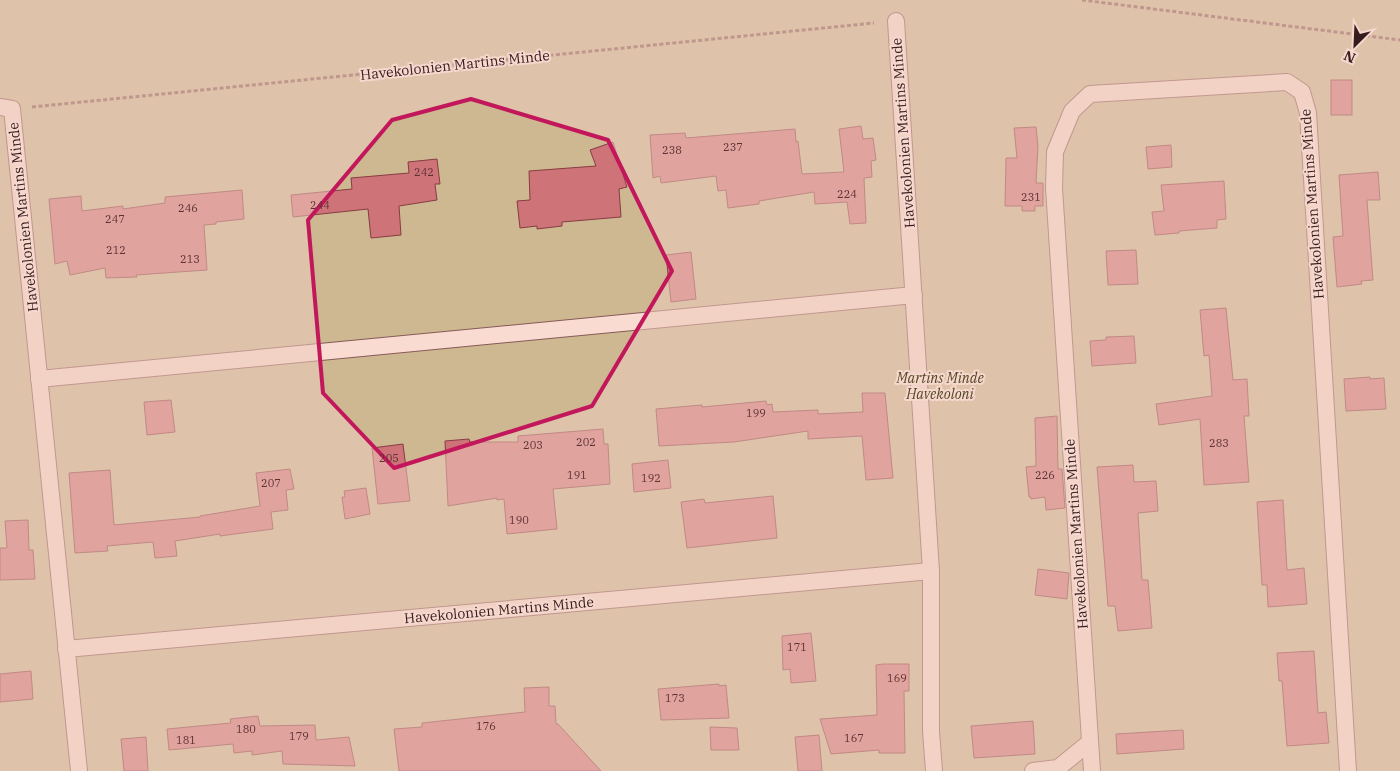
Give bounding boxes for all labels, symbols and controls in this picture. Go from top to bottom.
north arrow [1330,20,1380,70]
street label: Havekolonien Martins Minde [887,37,919,229]
street label: Havekolonien Martins Minde [359,46,551,84]
text: N [1341,46,1358,67]
street label: Havekolonien Martins Minde [1296,108,1328,300]
street label: Havekolonien Martins Minde [4,121,42,313]
house number: 237 [723,140,743,154]
house number: 238 [662,143,682,157]
house number: 242 [414,165,434,179]
house number: 224 [837,187,857,201]
house number: 231 [1021,190,1041,204]
house number: 244 [310,198,330,212]
house number: 246 [178,201,198,215]
house number: 247 [105,212,125,226]
house number: 212 [106,243,126,257]
house number: 213 [180,252,200,266]
park label: Martins Minde Havekoloni [895,369,984,403]
house number: 199 [746,406,766,420]
house number: 202 [576,435,596,449]
house number: 283 [1209,436,1229,450]
house number: 203 [523,438,543,452]
street label: Havekolonien Martins Minde [1060,438,1092,630]
house number: 205 [379,451,399,465]
house number: 191 [567,468,587,482]
house number: 226 [1035,468,1055,482]
house number: 192 [641,471,661,485]
house number: 207 [261,476,281,490]
house number: 190 [509,513,529,527]
street label: Havekolonien Martins Minde [403,593,595,627]
house number: 171 [787,640,807,654]
house number: 169 [887,671,907,685]
house number: 173 [665,691,685,705]
house number: 176 [476,719,496,733]
house number: 180 [236,722,256,736]
house number: 179 [289,729,309,743]
house number: 167 [844,731,864,745]
house number: 181 [176,733,196,747]

